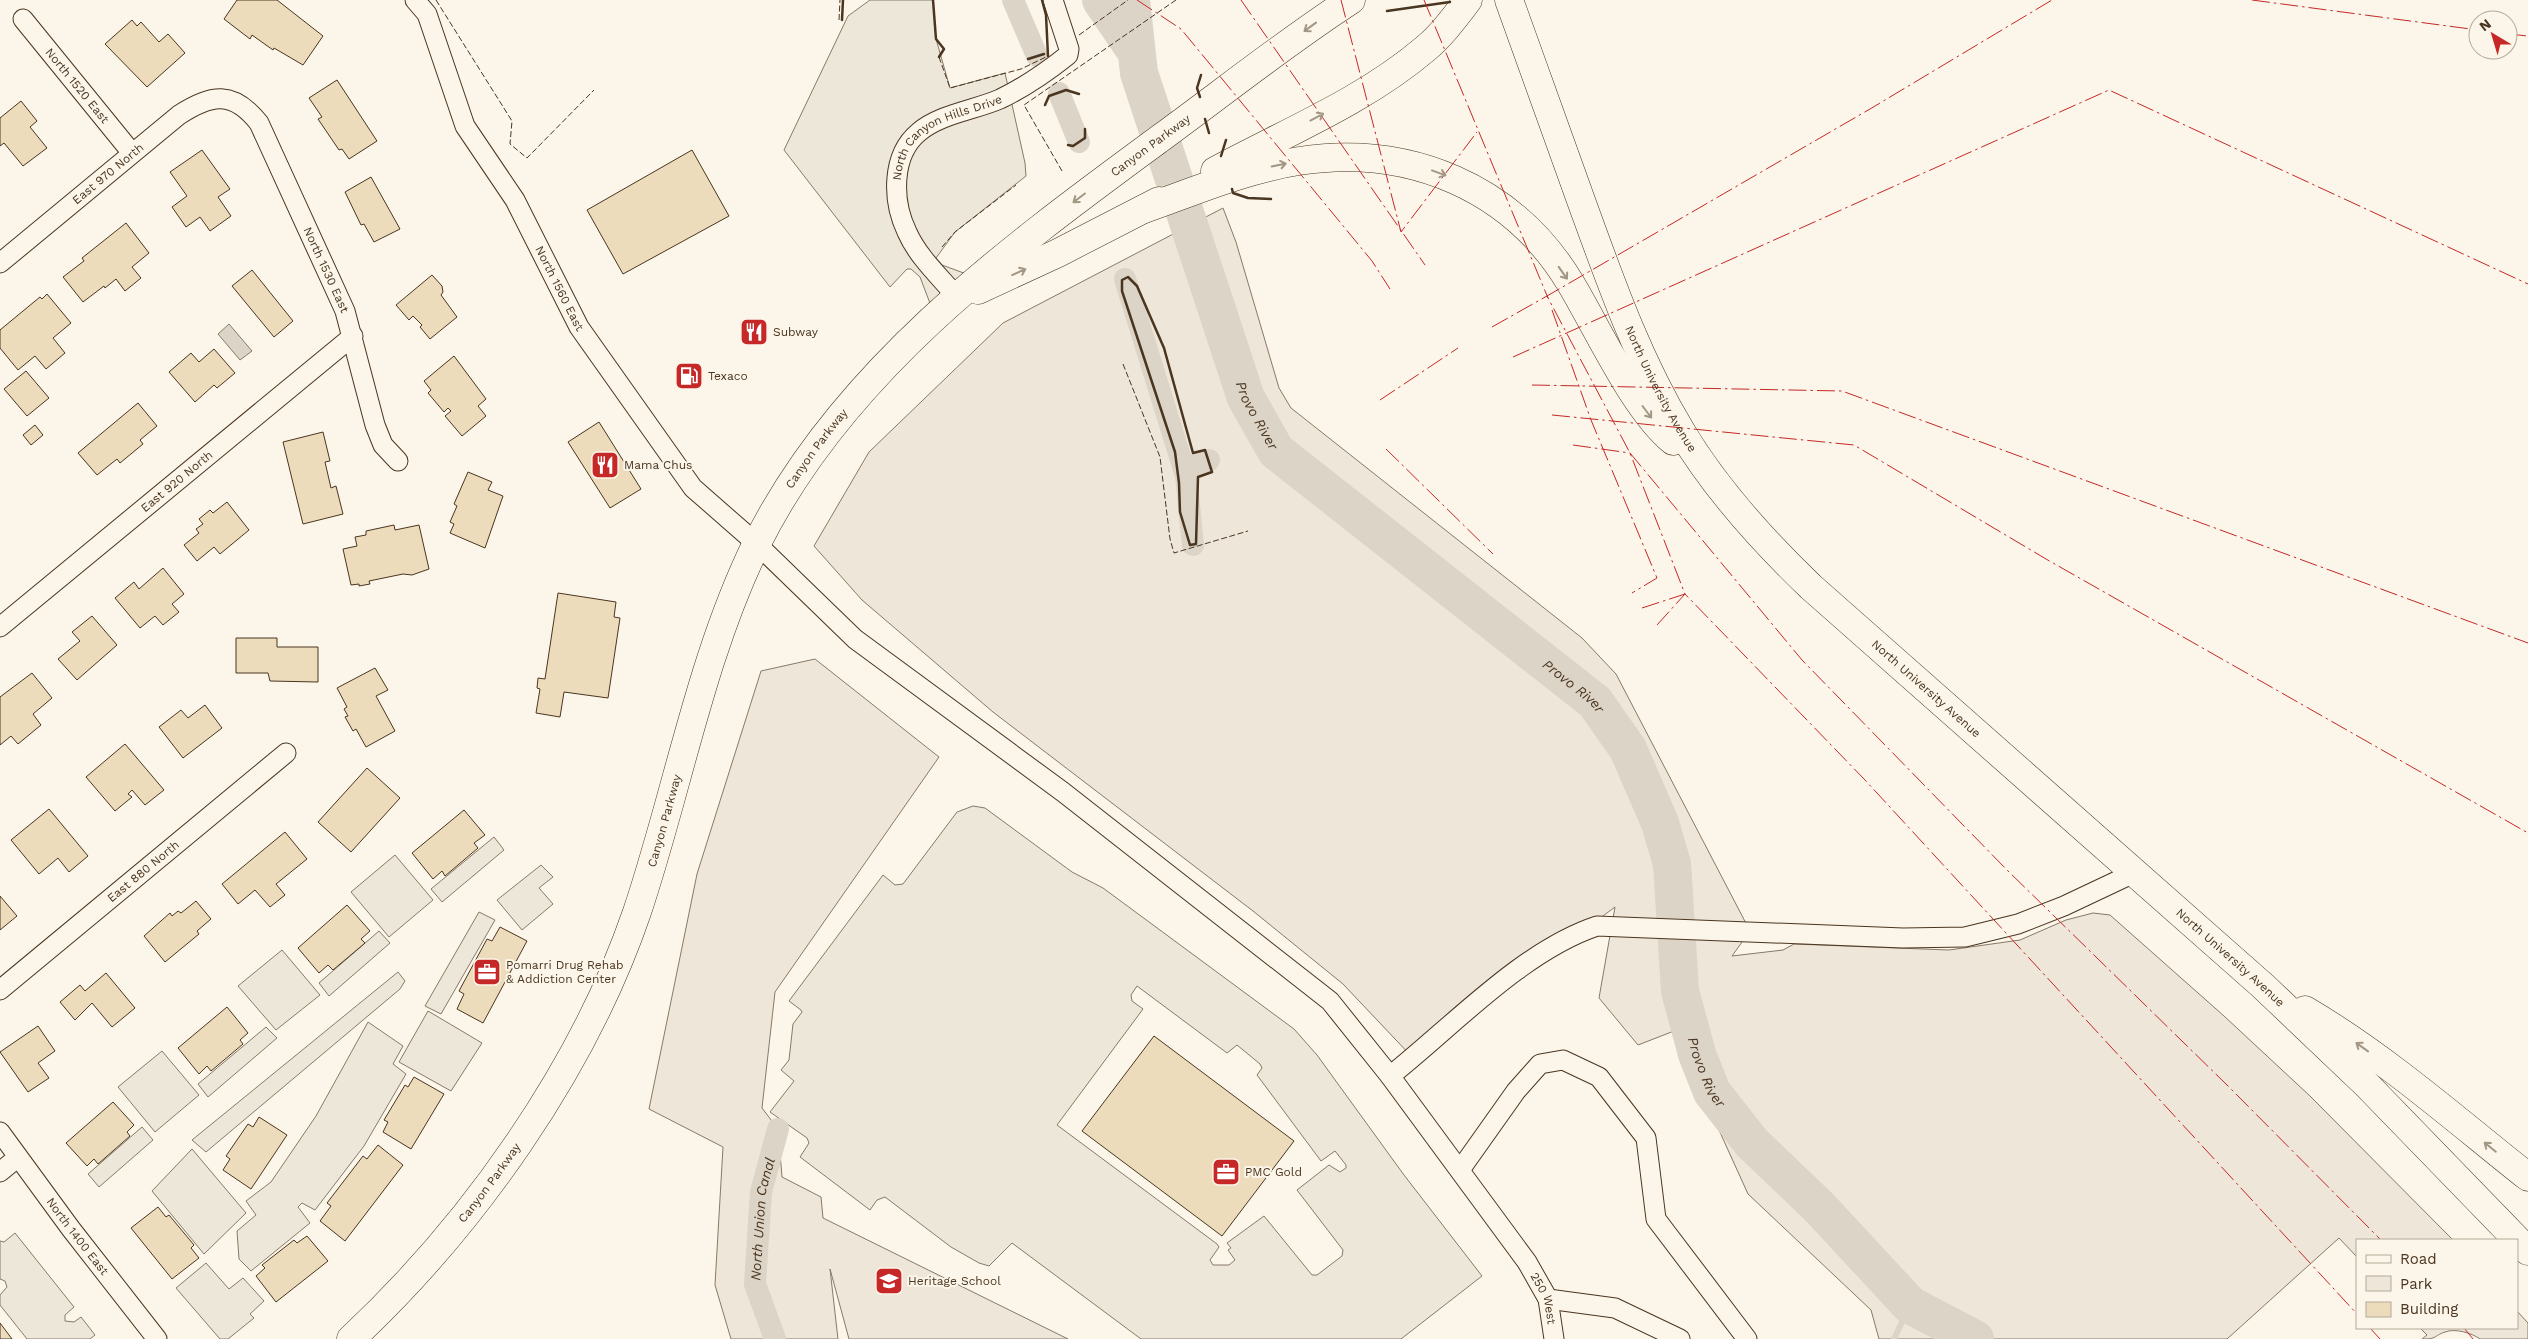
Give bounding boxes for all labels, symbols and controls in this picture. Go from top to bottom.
north arrow [2468,10,2518,60]
text: N [2476,15,2494,34]
one-way arrow [1304,22,1318,32]
street label: North 1520 East [43,45,112,126]
street label: North Canyon Hills Drive [890,92,1004,181]
street label: Canyon Parkway [1108,111,1194,180]
one-way arrow [1310,112,1325,122]
street label: East 970 North [69,140,146,207]
one-way arrow [1270,160,1286,169]
one-way arrow [1431,169,1446,178]
one-way arrow [1072,193,1086,203]
street label: North 1530 East [301,225,352,315]
street label: North 1560 East [532,244,587,334]
one-way arrow [1558,266,1568,280]
one-way arrow [1011,267,1026,276]
restaurant icon: Subway [739,317,769,347]
street label: North University Avenue [1622,324,1699,455]
place label: Subway [773,325,819,339]
fuel station icon: Texaco [674,361,704,391]
place label: Texaco [708,369,748,383]
water label: Provo River [1233,379,1282,453]
street label: Canyon Parkway [783,405,851,491]
one-way arrow [1642,405,1653,418]
street label: East 920 North [138,448,215,515]
restaurant icon: Mama Chus [590,450,620,480]
place label: Mama Chus [624,458,692,472]
street label: North University Avenue [1869,637,1984,740]
water label: Provo River [1540,656,1608,716]
street label: Canyon Parkway [645,772,684,869]
street label: East 880 North [104,837,182,905]
street label: North University Avenue [2173,906,2287,1010]
office icon: Pomarri Drug Rehab & Addiction Center [472,957,502,987]
place label: Pomarri Drug Rehab & Addiction Center [506,958,624,986]
water label: Provo River [1685,1035,1729,1111]
one-way arrow [2355,1042,2369,1052]
street label: Canyon Parkway [455,1140,524,1225]
one-way arrow [2483,1142,2497,1152]
water label: North Union Canal [747,1156,778,1281]
office icon: PMC Gold [1211,1157,1241,1187]
place label: PMC Gold [1245,1165,1302,1179]
street label: North 1400 East [43,1195,111,1278]
legend [2356,1239,2518,1329]
text: Road [2400,1250,2437,1268]
school or university icon: Heritage School [874,1266,904,1296]
street label: 250 West [1527,1270,1559,1325]
place label: Heritage School [908,1274,1001,1288]
text: Park [2400,1275,2433,1293]
text: Building [2400,1300,2458,1318]

